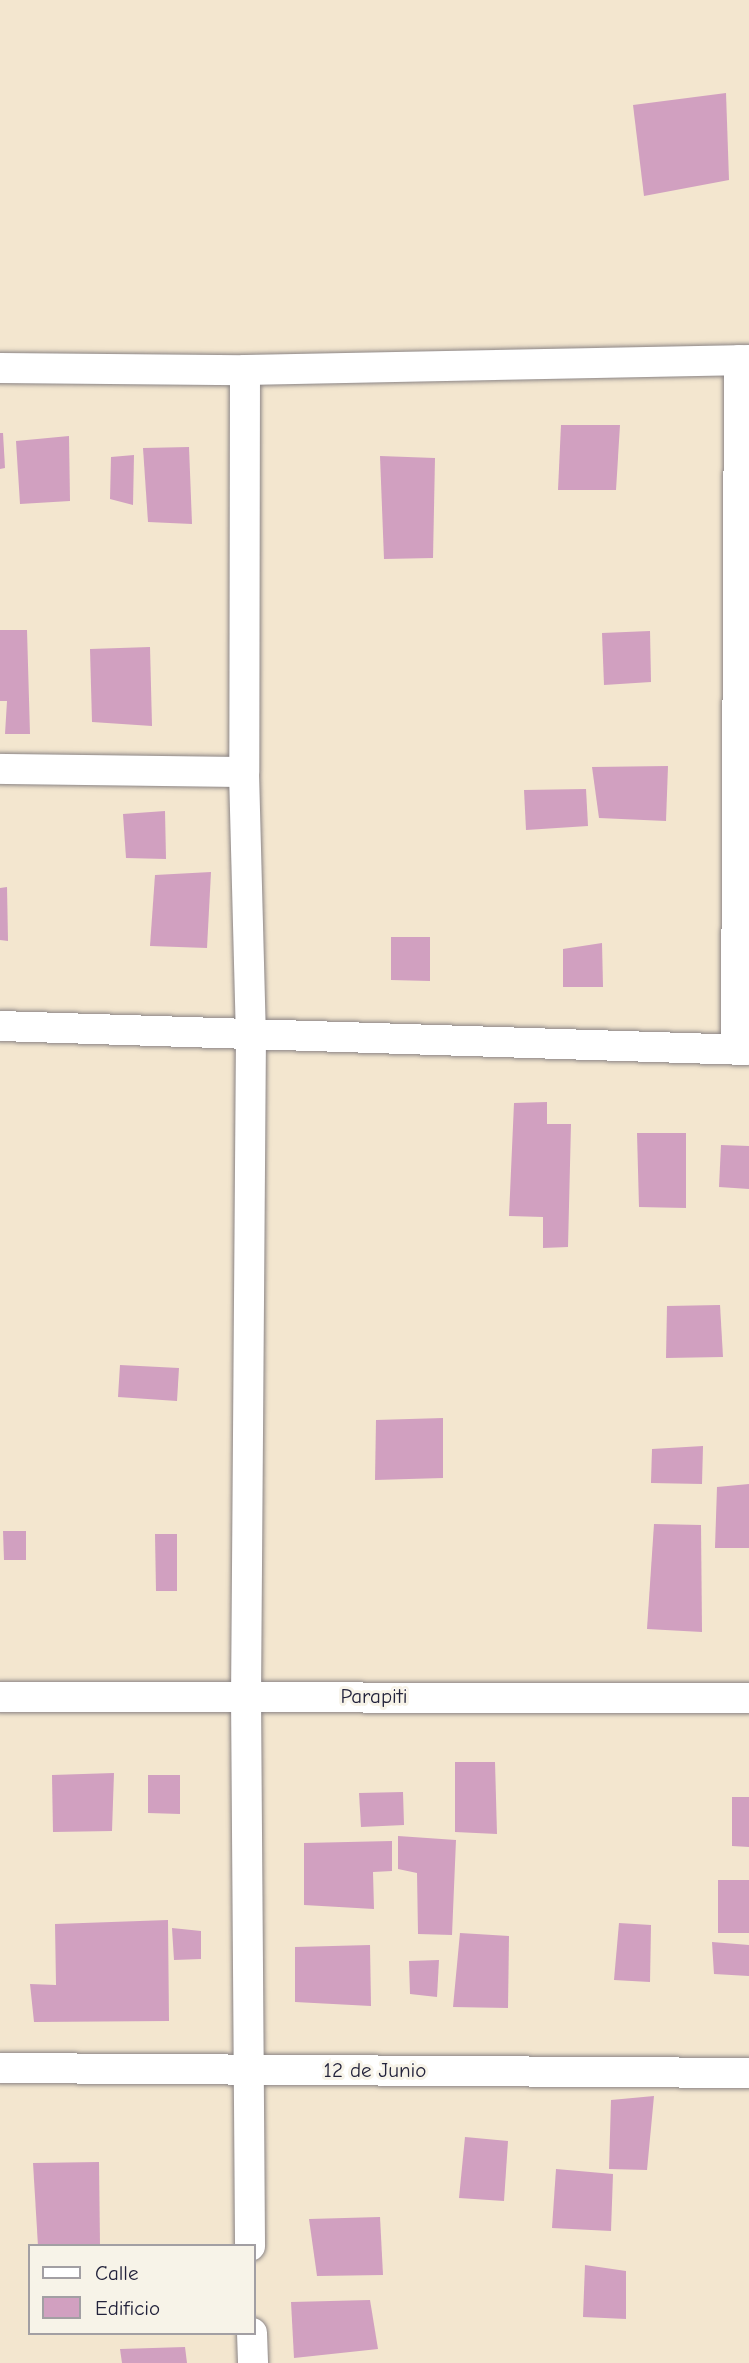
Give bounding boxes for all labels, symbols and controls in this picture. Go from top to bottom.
street label: Parapiti [340,1683,408,1709]
street label: 12 de Junio [324,2057,426,2083]
legend [28,2244,256,2335]
text: Calle [95,2261,138,2285]
text: Edificio [95,2296,160,2320]

